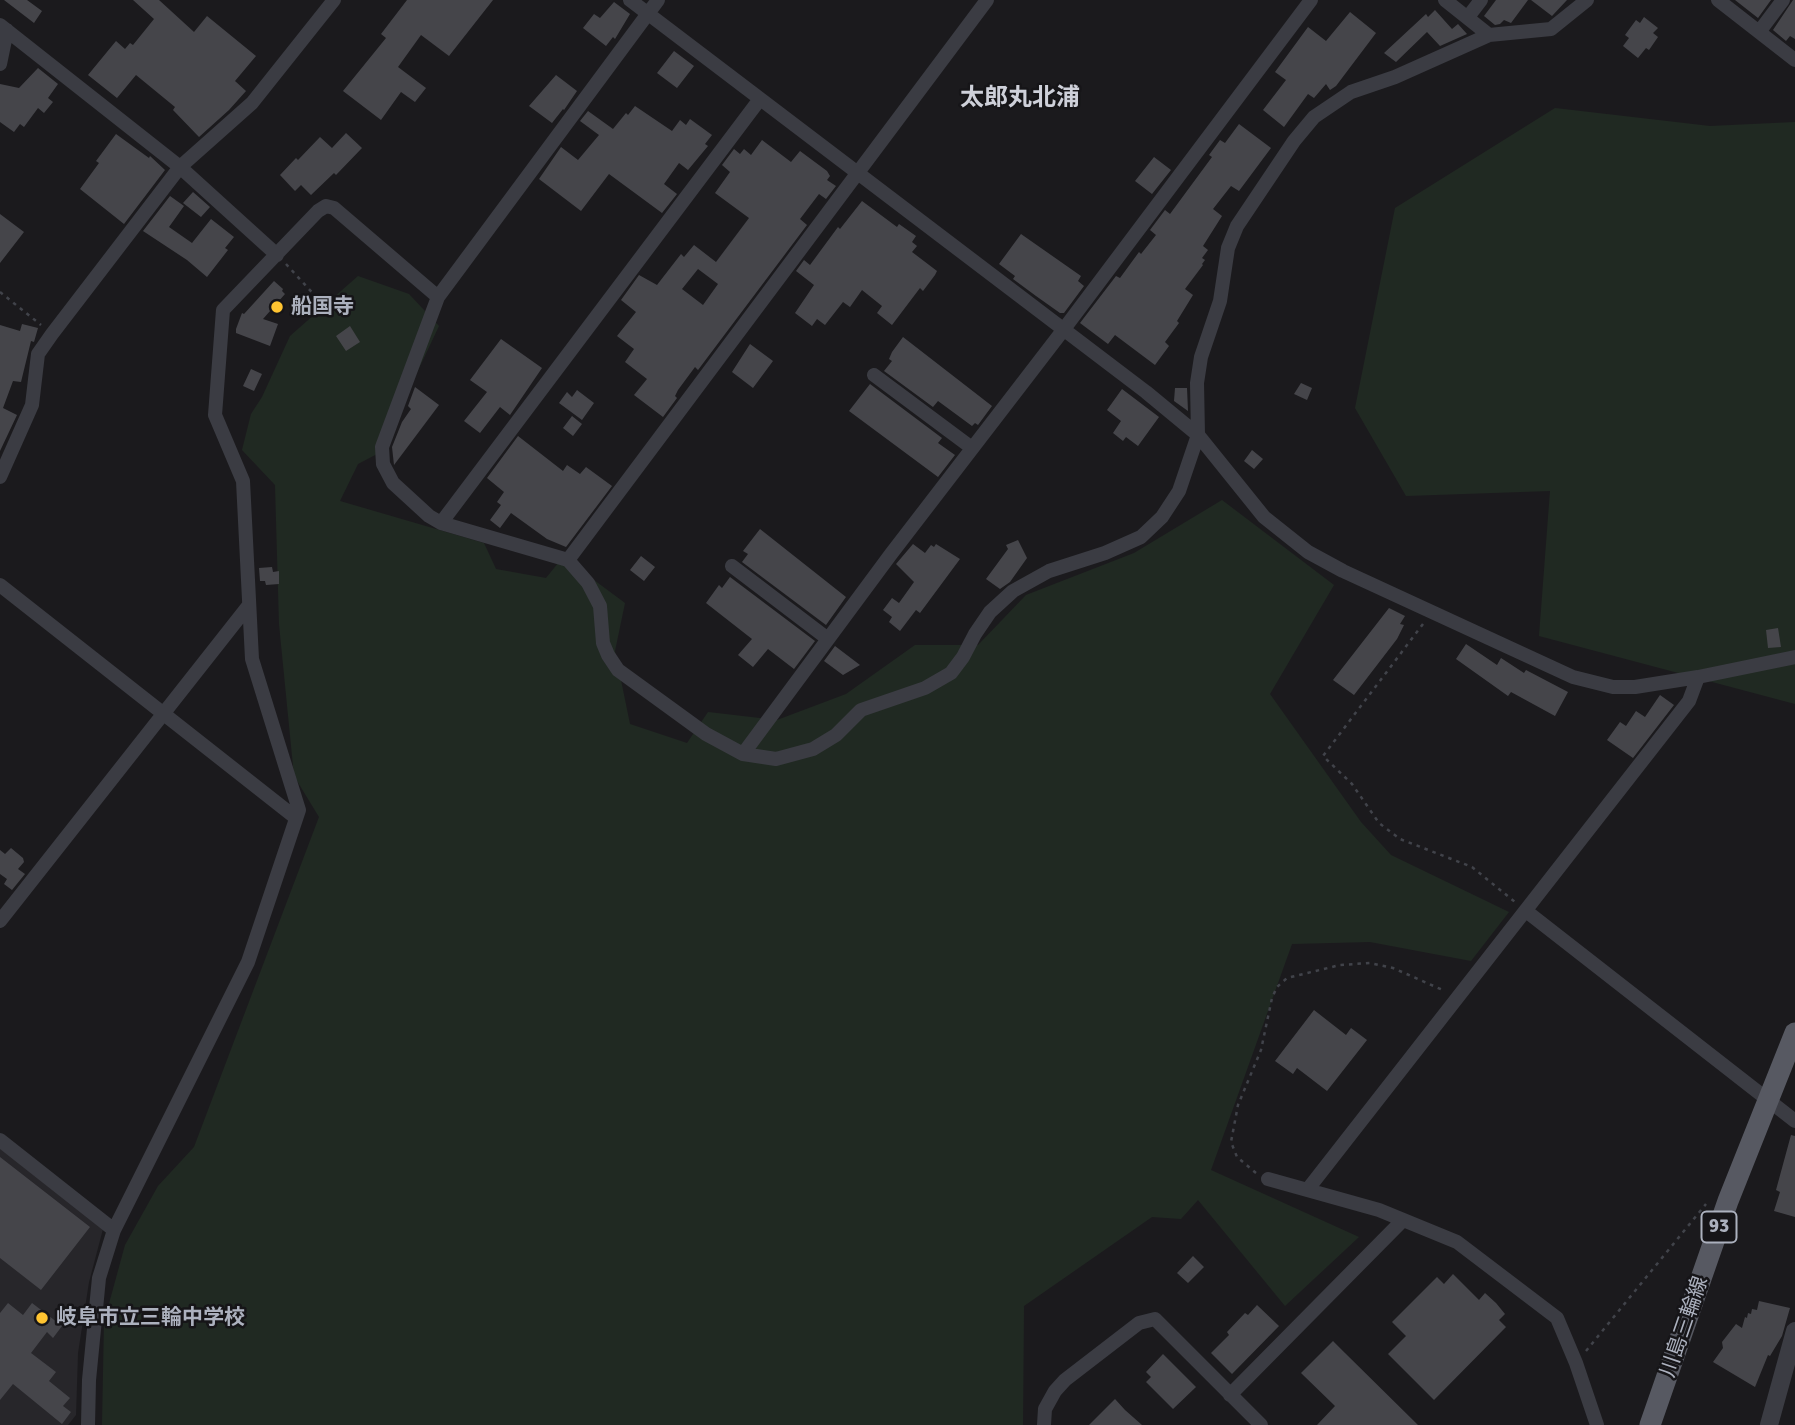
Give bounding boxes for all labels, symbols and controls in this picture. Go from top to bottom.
district label: 太郎丸北浦 [960,85,1080,113]
place label: 船国寺 [291,294,354,320]
marker: 船国寺 [269,299,285,315]
road number: 93 [1702,1212,1736,1242]
street label: 川島三輪線 [1656,1273,1714,1381]
place label: 岐阜市立三輪中学校 [56,1305,245,1331]
marker: 岐阜市立三輪中学校 [34,1310,50,1326]

